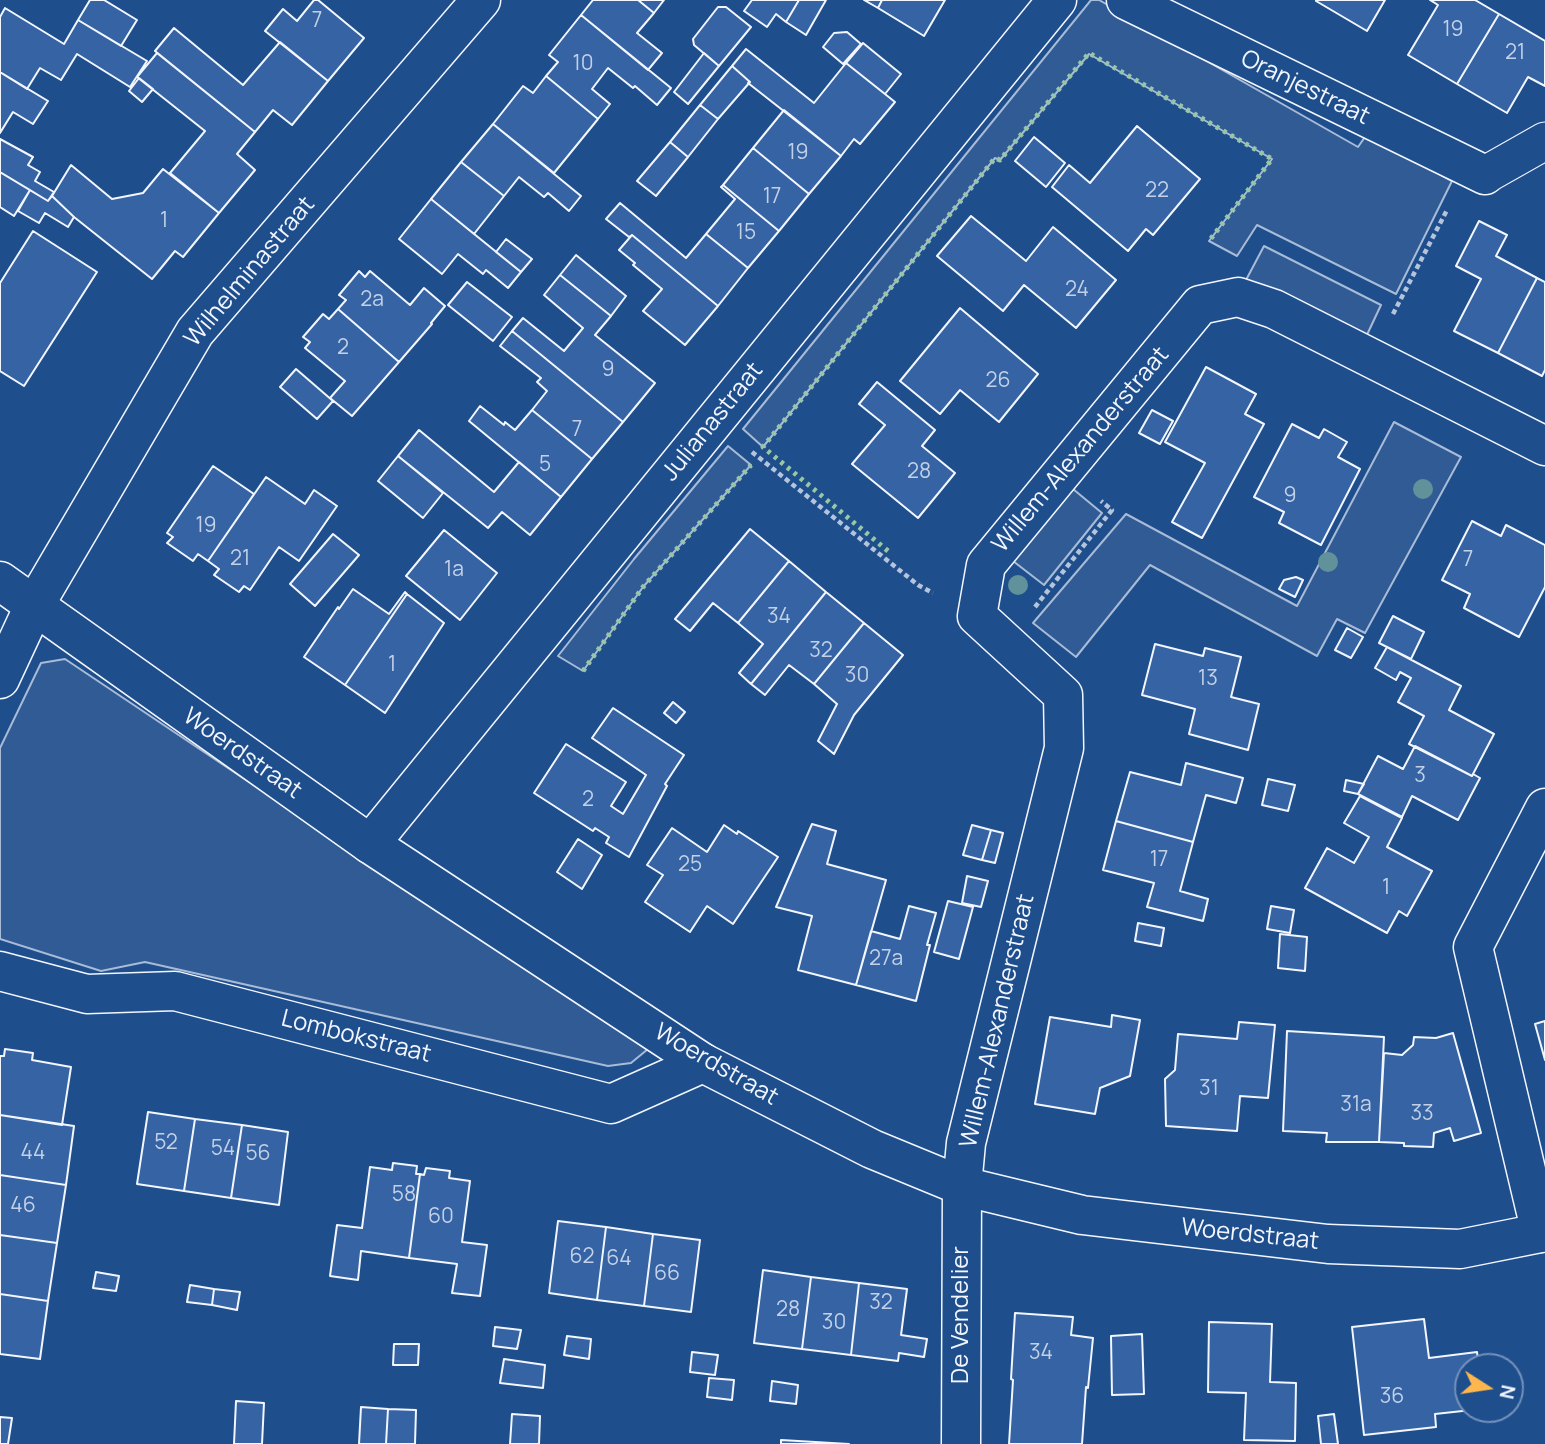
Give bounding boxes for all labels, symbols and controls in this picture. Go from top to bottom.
house number: 7 [312,8,322,34]
house number: 19 [1442,17,1464,43]
house number: 21 [1505,40,1525,66]
street label: Oranjestraat [1236,44,1374,132]
house number: 10 [573,51,593,77]
house number: 19 [787,140,809,166]
house number: 22 [1145,178,1169,204]
house number: 17 [763,184,781,210]
street label: Wilhelminastraat [179,191,321,353]
house number: 1 [160,208,168,234]
house number: 15 [736,220,756,246]
house number: 24 [1065,277,1089,303]
house number: 2a [360,287,384,313]
house number: 2 [337,335,349,361]
street label: Willem-Alexanderstraat [987,341,1175,559]
house number: 9 [601,357,615,383]
street label: Julianastraat [656,357,770,487]
house number: 26 [985,368,1011,394]
house number: 7 [572,417,582,443]
house number: 5 [539,452,551,478]
house number: 28 [907,459,931,485]
house number: 9 [1283,483,1297,509]
house number: 19 [195,513,217,539]
house number: 21 [230,546,250,572]
house number: 7 [1463,547,1473,573]
house number: 1a [444,557,464,583]
house number: 34 [767,604,791,630]
house number: 32 [809,638,833,664]
house number: 1 [388,652,396,678]
house number: 30 [845,663,869,689]
house number: 13 [1198,666,1218,692]
street label: Woerdstraat [177,702,307,806]
house number: 3 [1414,763,1426,789]
house number: 2 [582,787,594,813]
house number: 17 [1150,847,1168,873]
house number: 25 [678,852,702,878]
house number: 1 [1382,875,1390,901]
street label: Willem-Alexanderstraat [955,891,1041,1151]
house number: 27a [869,946,903,972]
street label: Lombokstraat [278,1004,434,1070]
street label: Woerdstraat [649,1018,783,1112]
house number: 31 [1199,1076,1219,1102]
house number: 31a [1340,1092,1372,1118]
house number: 33 [1410,1101,1434,1127]
house number: 52 [154,1130,178,1156]
house number: 54 [211,1136,235,1162]
house number: 44 [21,1140,45,1166]
house number: 56 [245,1141,271,1167]
house number: 58 [392,1182,416,1208]
house number: 46 [10,1193,36,1219]
house number: 60 [428,1204,454,1230]
street label: Woerdstraat [1180,1213,1320,1257]
house number: 62 [569,1244,595,1270]
house number: 64 [606,1246,632,1272]
street label: De Vendelier [947,1246,975,1384]
house number: 66 [654,1261,680,1287]
house number: 32 [869,1290,893,1316]
house number: 28 [776,1297,800,1323]
house number: 30 [822,1310,846,1336]
house number: 34 [1029,1340,1053,1366]
north arrow [1454,1353,1524,1423]
text: N [1493,1383,1522,1401]
house number: 36 [1380,1384,1404,1410]

